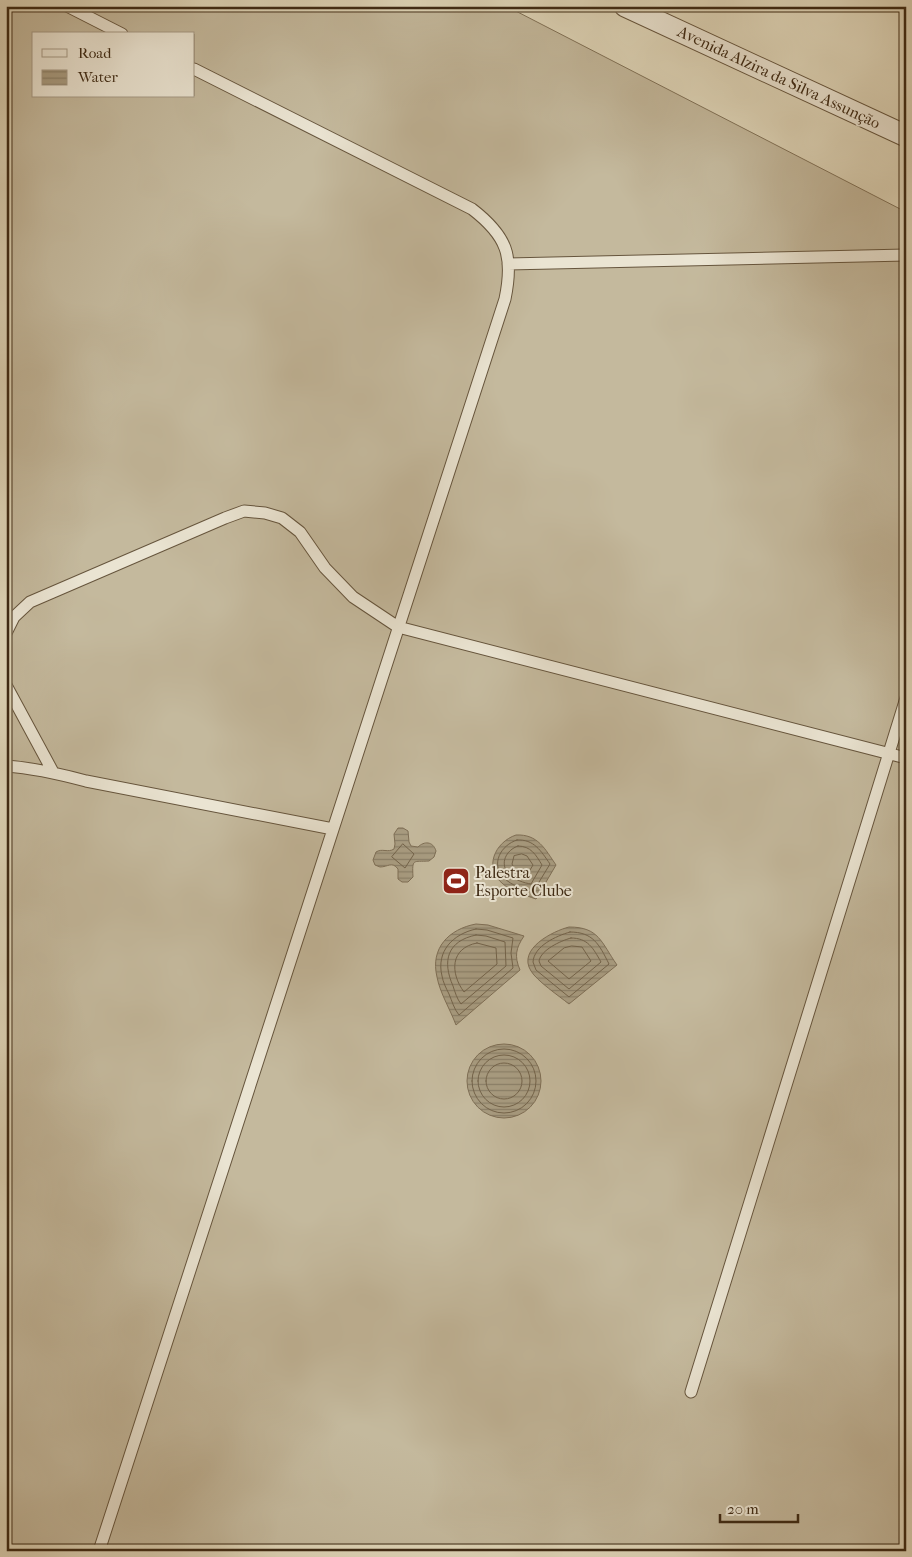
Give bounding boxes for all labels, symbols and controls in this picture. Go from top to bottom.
street label: Avenida Alzira da Silva Assunção [674,21,883,132]
legend [32,32,195,98]
text: Road [78,44,112,62]
text: Water [77,68,118,86]
place label: Palestra Esporte Clube [475,863,572,900]
sports icon: Palestra Esporte Clube [441,866,471,896]
scale bar [720,1492,797,1524]
text: 20 m [727,1500,759,1518]

